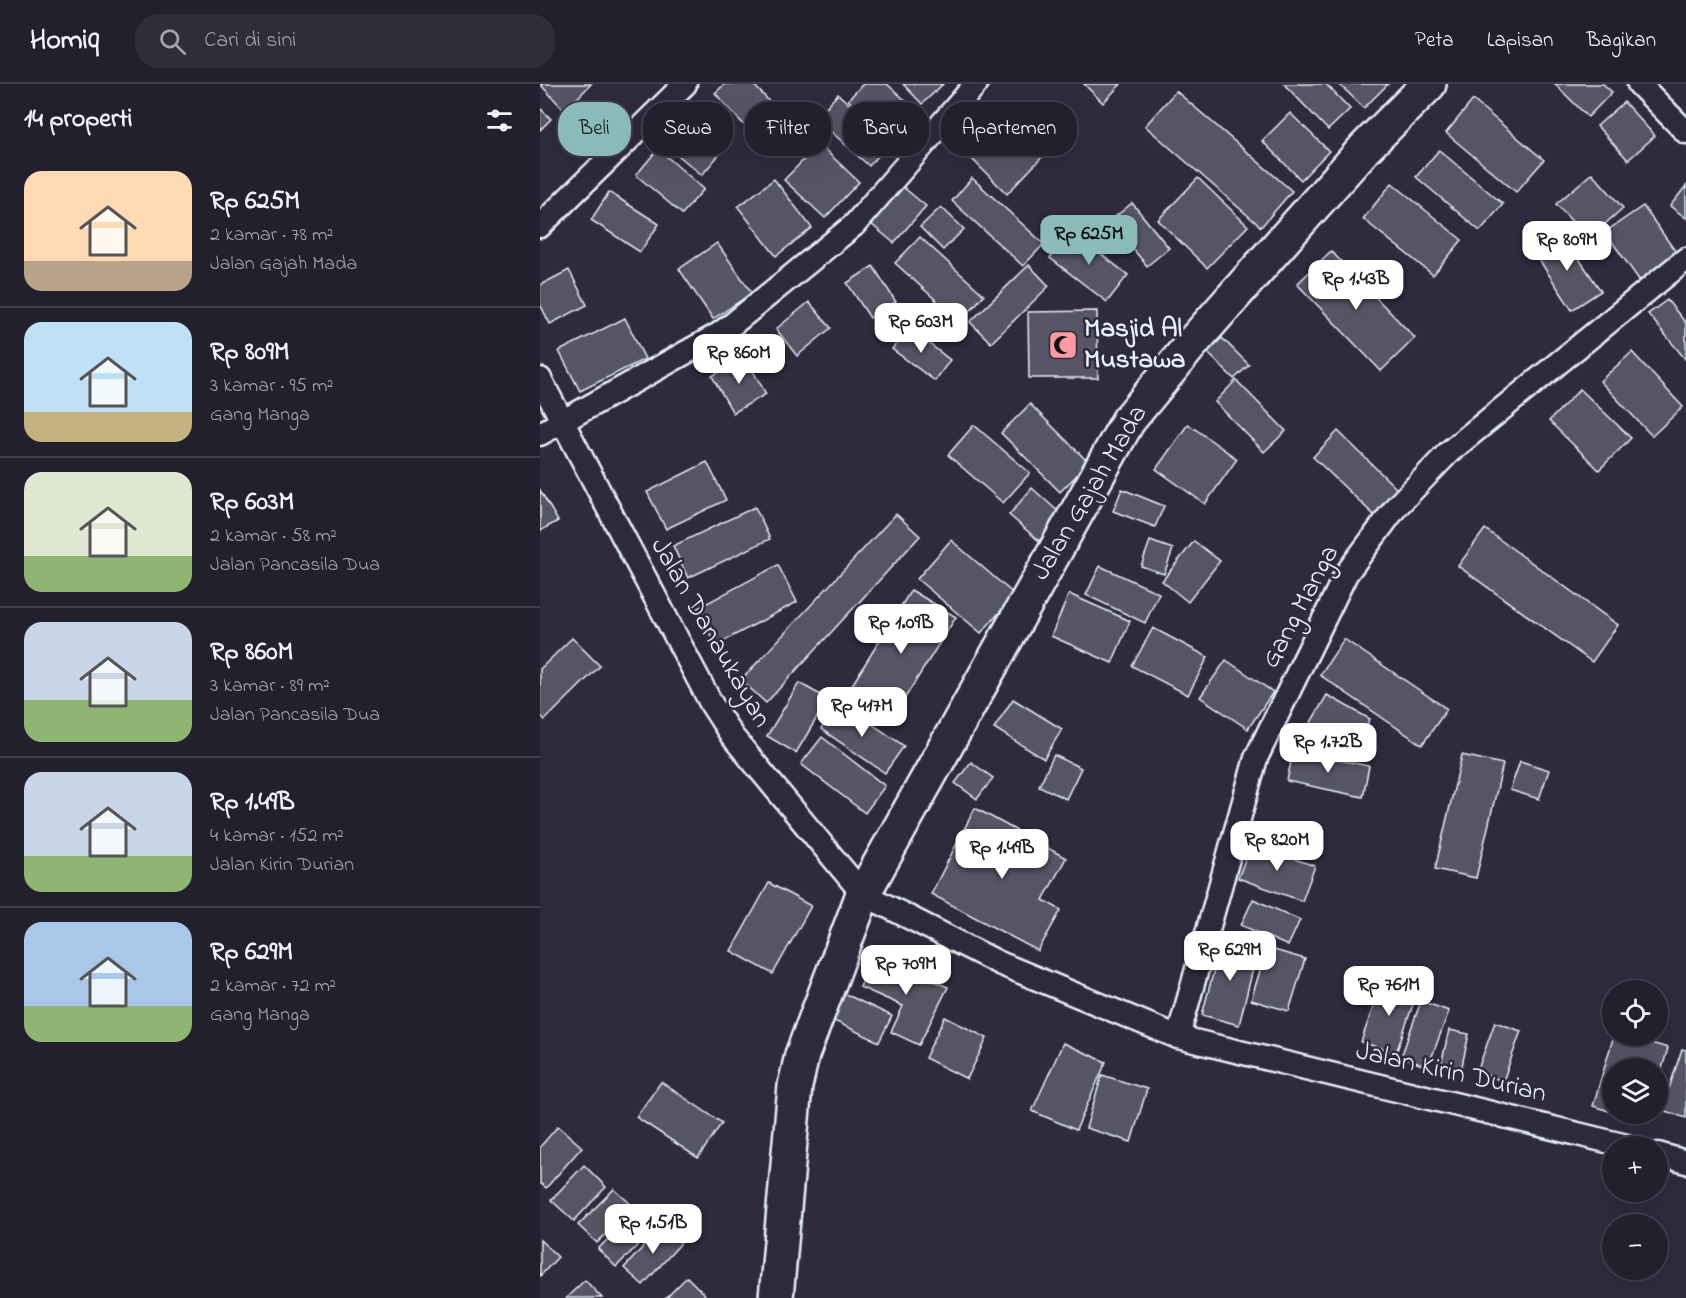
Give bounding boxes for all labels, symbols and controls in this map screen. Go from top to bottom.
search box [135,14,555,68]
text: Homiq [30,21,99,62]
icon: search [156,25,189,58]
text: Cari di sini [204,25,296,57]
text: Peta [1415,26,1454,56]
text: Lapisan [1487,26,1553,56]
text: Bagikan [1586,26,1656,56]
text: 14 properti [24,101,132,139]
chip: Beli [558,102,631,156]
chip: Sewa [643,102,733,156]
chip: Filter [745,102,831,156]
chip: Baru [843,102,929,156]
chip: Apartemen [941,102,1077,156]
icon: filters [483,104,516,137]
text: Rp 625M [210,183,300,221]
icon: home [72,195,144,267]
pin: Rp 625M [1034,215,1144,266]
text: Rp 625M [1054,220,1124,249]
text: 2 kamar · 78 m² [210,221,333,250]
pin: Rp 809M [1512,221,1622,272]
text: Rp 809M [1536,226,1598,255]
text: Jalan Gajah Mada [210,250,357,279]
pin: Rp 1.43B [1294,260,1418,311]
text: Rp 1.43B [1322,265,1390,294]
pin: Rp 603M [866,303,976,354]
text: Rp 603M [889,308,953,337]
place label: Masjid Al Mustawa [1084,310,1185,380]
mosque icon: Masjid Al Mustawa [1047,329,1079,361]
text: Rp 809M [210,334,290,372]
pin: Rp 860M [684,334,794,385]
text: Rp 860M [707,339,771,368]
icon: home [72,346,144,418]
text: 3 kamar · 95 m² [210,372,334,401]
street label: Jalan Gajah Mada [1022,398,1158,588]
text: Gang Manga [210,401,310,430]
text: Rp 603M [210,484,294,522]
icon: home [72,496,144,568]
text: 2 kamar · 58 m² [210,522,337,551]
street label: Jalan Danaukayan [640,531,780,735]
street label: Gang Manga [1252,538,1350,676]
text: Jalan Pancasila Dua [210,551,380,580]
pin: Rp 1.09B [839,604,963,655]
text: Rp 1.09B [868,609,934,638]
text: Rp 860M [210,634,293,672]
icon: home [72,646,144,718]
text: 3 kamar · 89 m² [210,672,330,701]
pin: Rp 417M [807,687,917,738]
text: Rp 417M [831,692,893,721]
text: Jalan Pancasila Dua [210,701,380,730]
pin: Rp 1.72B [1266,723,1390,774]
text: Rp 1.72B [1293,728,1363,757]
text: Rp 1.49B [210,784,295,822]
icon: home [72,796,144,868]
pin: Rp 820M [1222,821,1332,872]
text: 4 kamar · 152 m² [210,822,344,851]
text: Rp 820M [1244,826,1310,855]
pin: Rp 1.49B [940,829,1064,880]
text: Rp 1.49B [969,834,1035,863]
text: Jalan Kirin Durian [210,851,354,880]
pin: Rp 629M [1175,931,1285,982]
text: Rp 629M [210,934,293,972]
text: Rp 629M [1198,936,1262,965]
pin: Rp 709M [851,945,961,996]
icon: home [72,946,144,1018]
text: Rp 709M [875,950,937,979]
pin: Rp 761M [1334,966,1444,1017]
text: Rp 761M [1358,971,1420,1000]
text: 2 kamar · 72 m² [210,972,336,1001]
map controls [1602,980,1668,1280]
button: locate [1602,980,1668,1046]
text: Gang Manga [210,1001,310,1030]
street label: Jalan Kirin Durian [1352,1032,1550,1114]
button: layers [1602,1058,1668,1124]
button: + [1602,1136,1668,1202]
pin: Rp 1.51B [591,1204,715,1255]
text: Rp 1.51B [619,1209,687,1238]
button: − [1602,1214,1668,1280]

